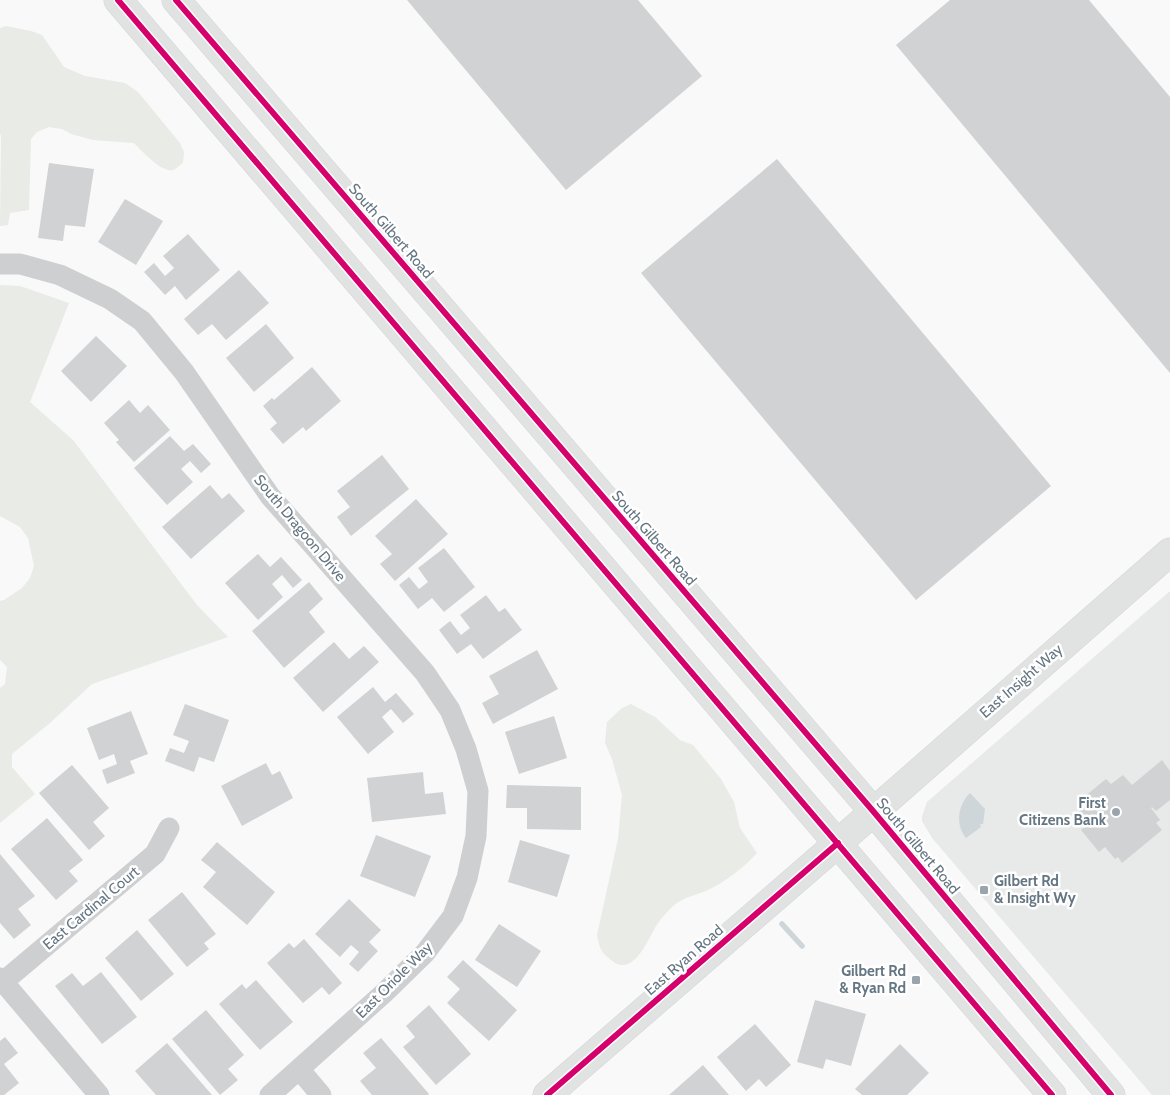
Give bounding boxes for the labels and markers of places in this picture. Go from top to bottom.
place label: First Citizens Bank [1019,794,1107,829]
marker: First Citizens Bank [1110,806,1122,818]
place label: Gilbert Rd & Insight Wy [994,872,1077,907]
marker: Gilbert Rd & Insight Wy [978,884,990,896]
place label: Gilbert Rd & Ryan Rd [839,962,906,997]
marker: Gilbert Rd & Ryan Rd [910,974,922,986]

